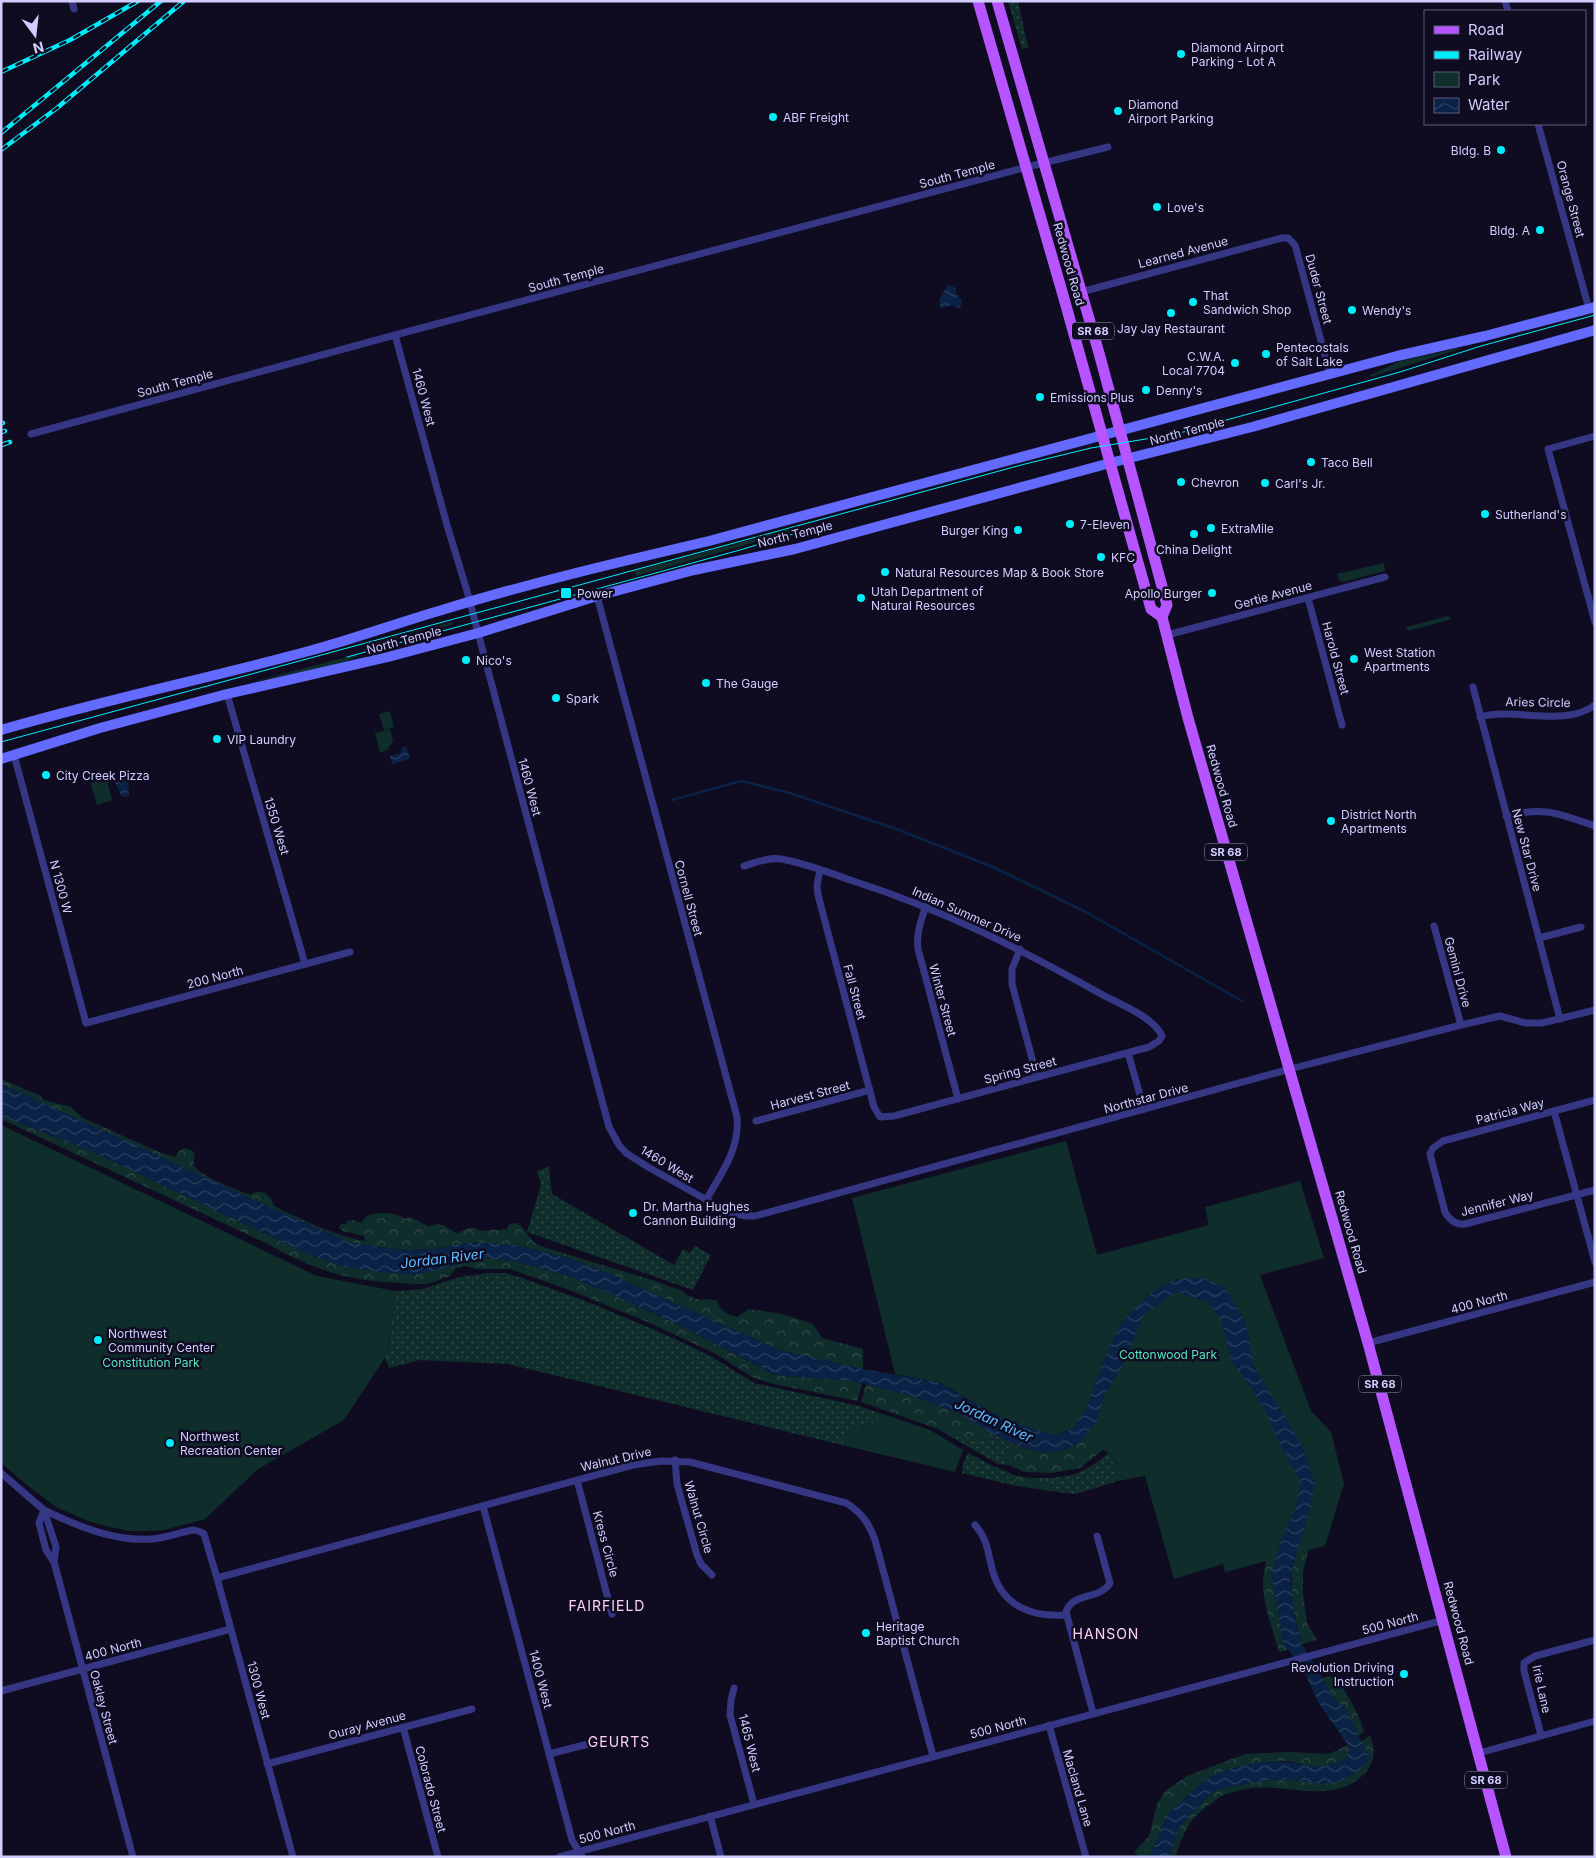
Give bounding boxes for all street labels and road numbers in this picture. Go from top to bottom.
street label: South Temple [917,157,997,191]
street label: Orange Street [1554,159,1589,239]
street label: Redwood Road [1050,221,1088,307]
street label: Learned Avenue [1136,233,1230,271]
street label: Duder Street [1302,252,1336,326]
street label: South Temple [526,261,606,295]
road number: SR 68 [1072,322,1114,340]
street label: South Temple [135,366,215,400]
street label: 1460 West [409,366,439,428]
street label: North Temple [1148,414,1226,448]
street label: North Temple [756,517,834,551]
street label: Gertie Avenue [1232,577,1314,613]
street label: Harold Street [1319,620,1353,696]
street label: North Temple [365,623,443,657]
street label: Aries Circle [1505,694,1571,710]
street label: Redwood Road [1203,743,1241,829]
street label: 1460 West [515,756,545,818]
street label: 1350 West [261,796,293,856]
street label: New Star Drive [1509,807,1545,893]
road number: SR 68 [1205,844,1247,860]
street label: N 1300 W [47,858,75,916]
street label: Cornell Street [672,858,706,938]
street label: Indian Summer Drive [910,883,1024,945]
street label: Gemini Drive [1441,935,1475,1009]
street label: 200 North [185,962,245,992]
street label: Winter Street [926,962,960,1038]
street label: Fall Street [840,963,870,1021]
street label: Spring Street [982,1053,1058,1087]
street label: Harvest Street [769,1077,851,1113]
street label: Northstar Drive [1102,1080,1190,1116]
street label: Patricia Way [1474,1095,1546,1127]
street label: 1460 West [638,1142,696,1186]
street label: Jennifer Way [1459,1187,1535,1219]
street label: Redwood Road [1332,1189,1370,1275]
street label: 400 North [1449,1287,1509,1317]
road number: SR 68 [1359,1376,1401,1392]
street label: Walnut Drive [579,1444,653,1474]
street label: Walnut Circle [681,1479,717,1555]
street label: Kress Circle [590,1509,622,1579]
street label: Redwood Road [1441,1580,1477,1666]
street label: 500 North [1360,1608,1420,1638]
street label: 400 North [83,1634,143,1664]
street label: 1400 West [526,1648,556,1710]
street label: 1300 West [244,1659,274,1721]
street label: Irie Lane [1530,1664,1554,1714]
street label: Oakley Street [87,1668,121,1746]
street label: Ouray Avenue [327,1707,407,1743]
street label: 1465 West [736,1712,764,1774]
street label: 500 North [968,1712,1028,1742]
street label: Colorado Street [412,1744,450,1834]
street label: Macland Lane [1060,1748,1096,1828]
road number: SR 68 [1465,1772,1507,1788]
street label: 500 North [577,1817,637,1847]

